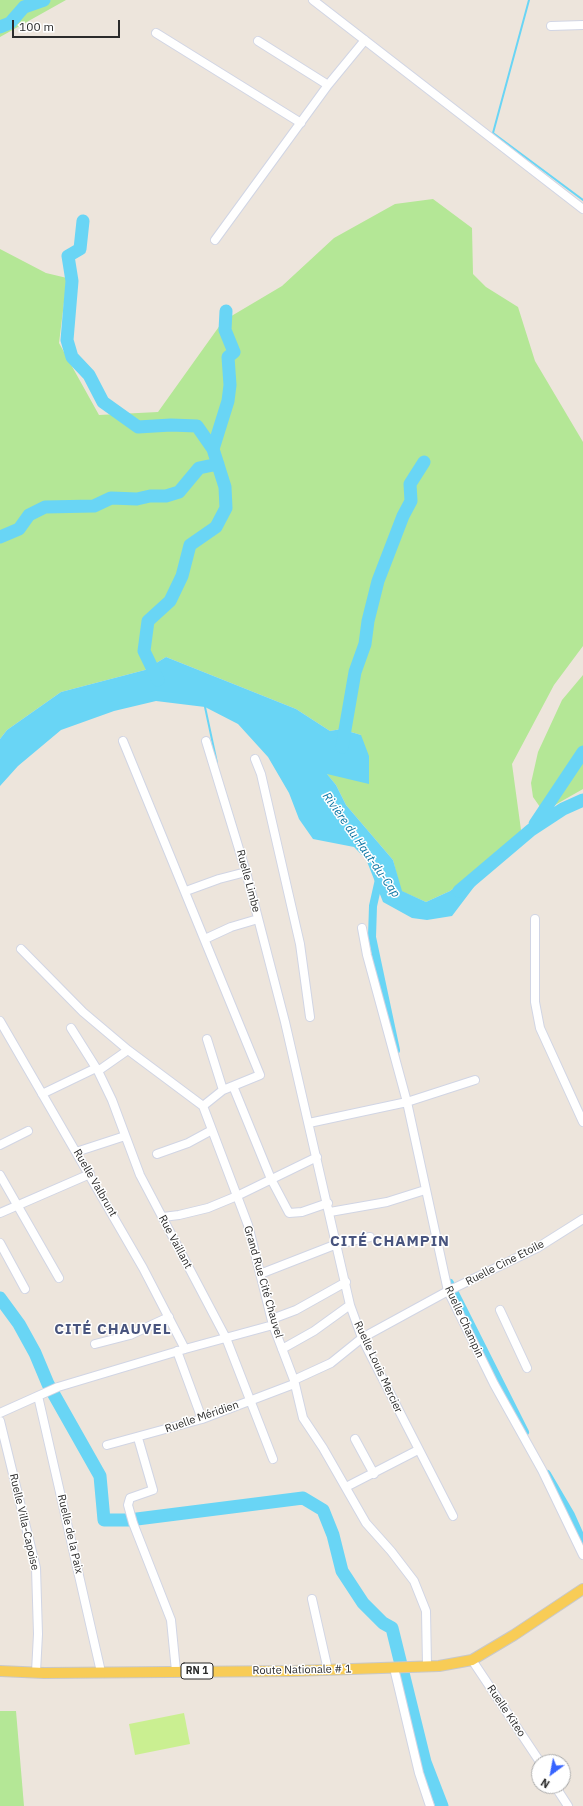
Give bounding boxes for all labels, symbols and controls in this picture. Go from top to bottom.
scale bar [14,12,122,38]
text: 100 m [19,19,54,34]
water label: Rivière du Haut-du-Cap [319,790,403,900]
street label: Ruelle Limbe [233,848,263,914]
street label: Ruelle Valbrunt [70,1147,120,1219]
street label: Rue Vaillant [155,1213,195,1271]
street label: Grand Rue Cité Chauvel [241,1224,285,1340]
district label: CITÉ CHAMPIN [330,1233,450,1251]
street label: Ruelle Cine Etoile [463,1237,547,1289]
street label: Ruelle Champin [442,1284,486,1360]
street label: Ruelle Louis Mercier [351,1319,405,1415]
district label: CITÉ CHAUVEL [54,1321,172,1339]
street label: Ruelle Méridien [163,1398,241,1436]
street label: Ruelle Villa-Capoise [6,1472,42,1572]
street label: Ruelle de la Paix [54,1493,86,1575]
road number: RN 1 [181,1663,213,1679]
street label: Route Nationale # 1 [252,1663,352,1677]
street label: Ruelle Kiteo [484,1683,528,1739]
north arrow [531,1754,571,1794]
text: N [538,1775,552,1791]

